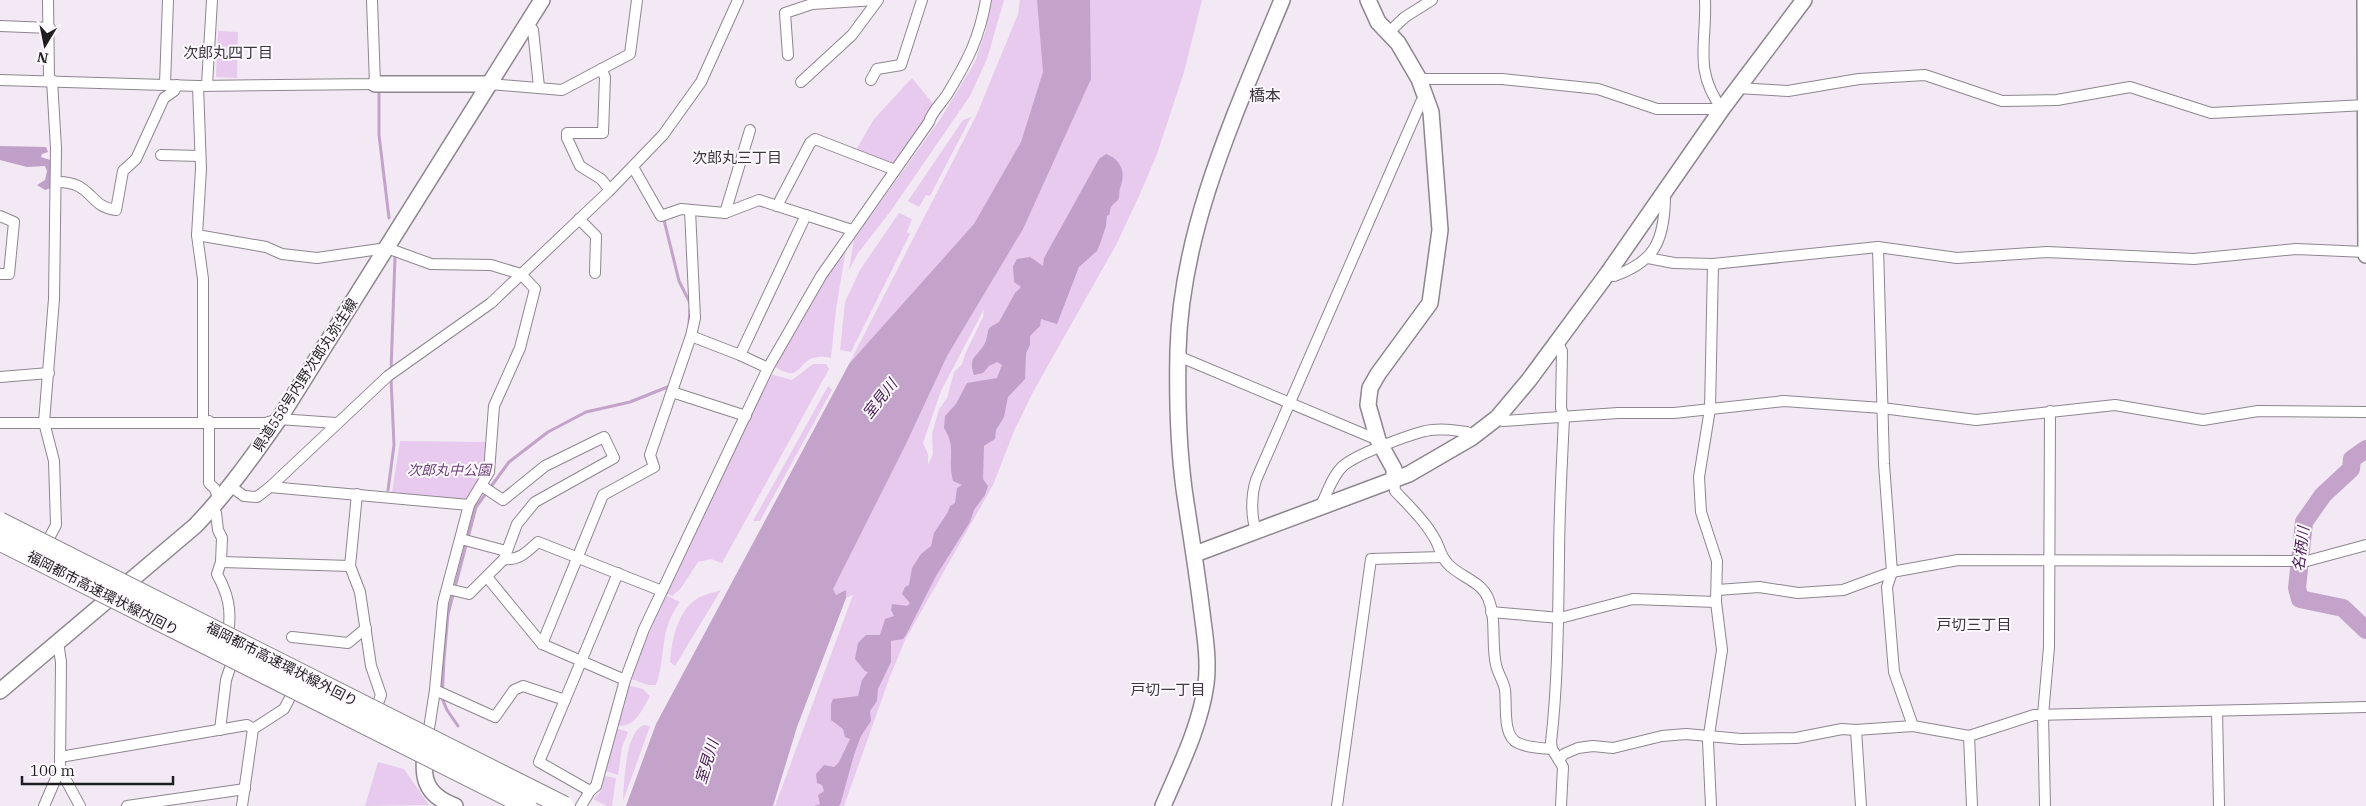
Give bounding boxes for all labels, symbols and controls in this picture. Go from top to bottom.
north arrow [20,20,70,70]
district label: 次郎丸四丁目 [183,43,273,62]
text: N [36,48,50,68]
district label: 橋本 [1249,85,1281,105]
district label: 次郎丸三丁目 [692,148,782,167]
street label: 県道558号内野次郎丸弥生線 [249,295,361,455]
water label: 室見川 [858,374,902,422]
park label: 次郎丸中公園 [407,461,493,479]
water label: 名柄川 [2288,523,2313,572]
street label: 福岡都市高速環状線内回り [24,547,182,639]
district label: 戸切三丁目 [1936,615,2012,634]
street label: 福岡都市高速環状線外回り [203,618,361,710]
district label: 戸切一丁目 [1130,680,1206,699]
water label: 室見川 [691,736,723,786]
scale bar [22,754,174,786]
text: 100 m [30,761,75,780]

